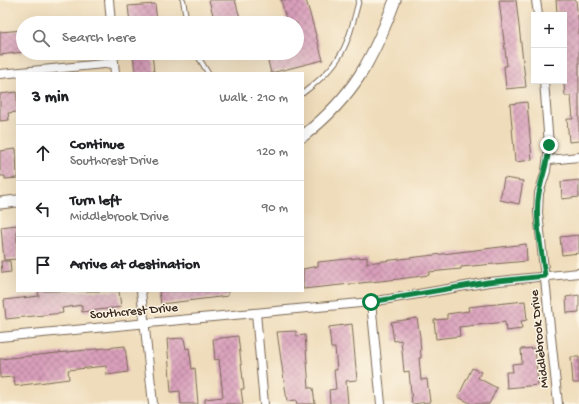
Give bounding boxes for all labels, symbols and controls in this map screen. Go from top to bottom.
map controls [531,12,567,84]
button: + [531,12,567,48]
search box [16,16,304,60]
icon: search [30,27,52,49]
text: Search here [62,29,136,47]
button: − [531,48,567,84]
text: 3 min [32,88,69,108]
text: Walk · 210 m [220,91,288,106]
text: Continue [70,136,124,154]
route end [540,136,558,154]
icon: ahead [32,142,54,164]
text: 120 m [257,145,288,160]
text: Southcrest Drive [70,154,158,169]
text: Turn left [70,192,121,210]
icon: left [32,198,54,220]
text: 90 m [262,201,288,216]
text: Middlebrook Drive [70,210,169,225]
icon: arrive [32,254,54,276]
text: Arrive at destination [70,256,200,274]
street label: Middlebrook Drive [527,289,553,389]
route start [362,293,380,311]
street label: Southcrest Drive [89,301,179,323]

